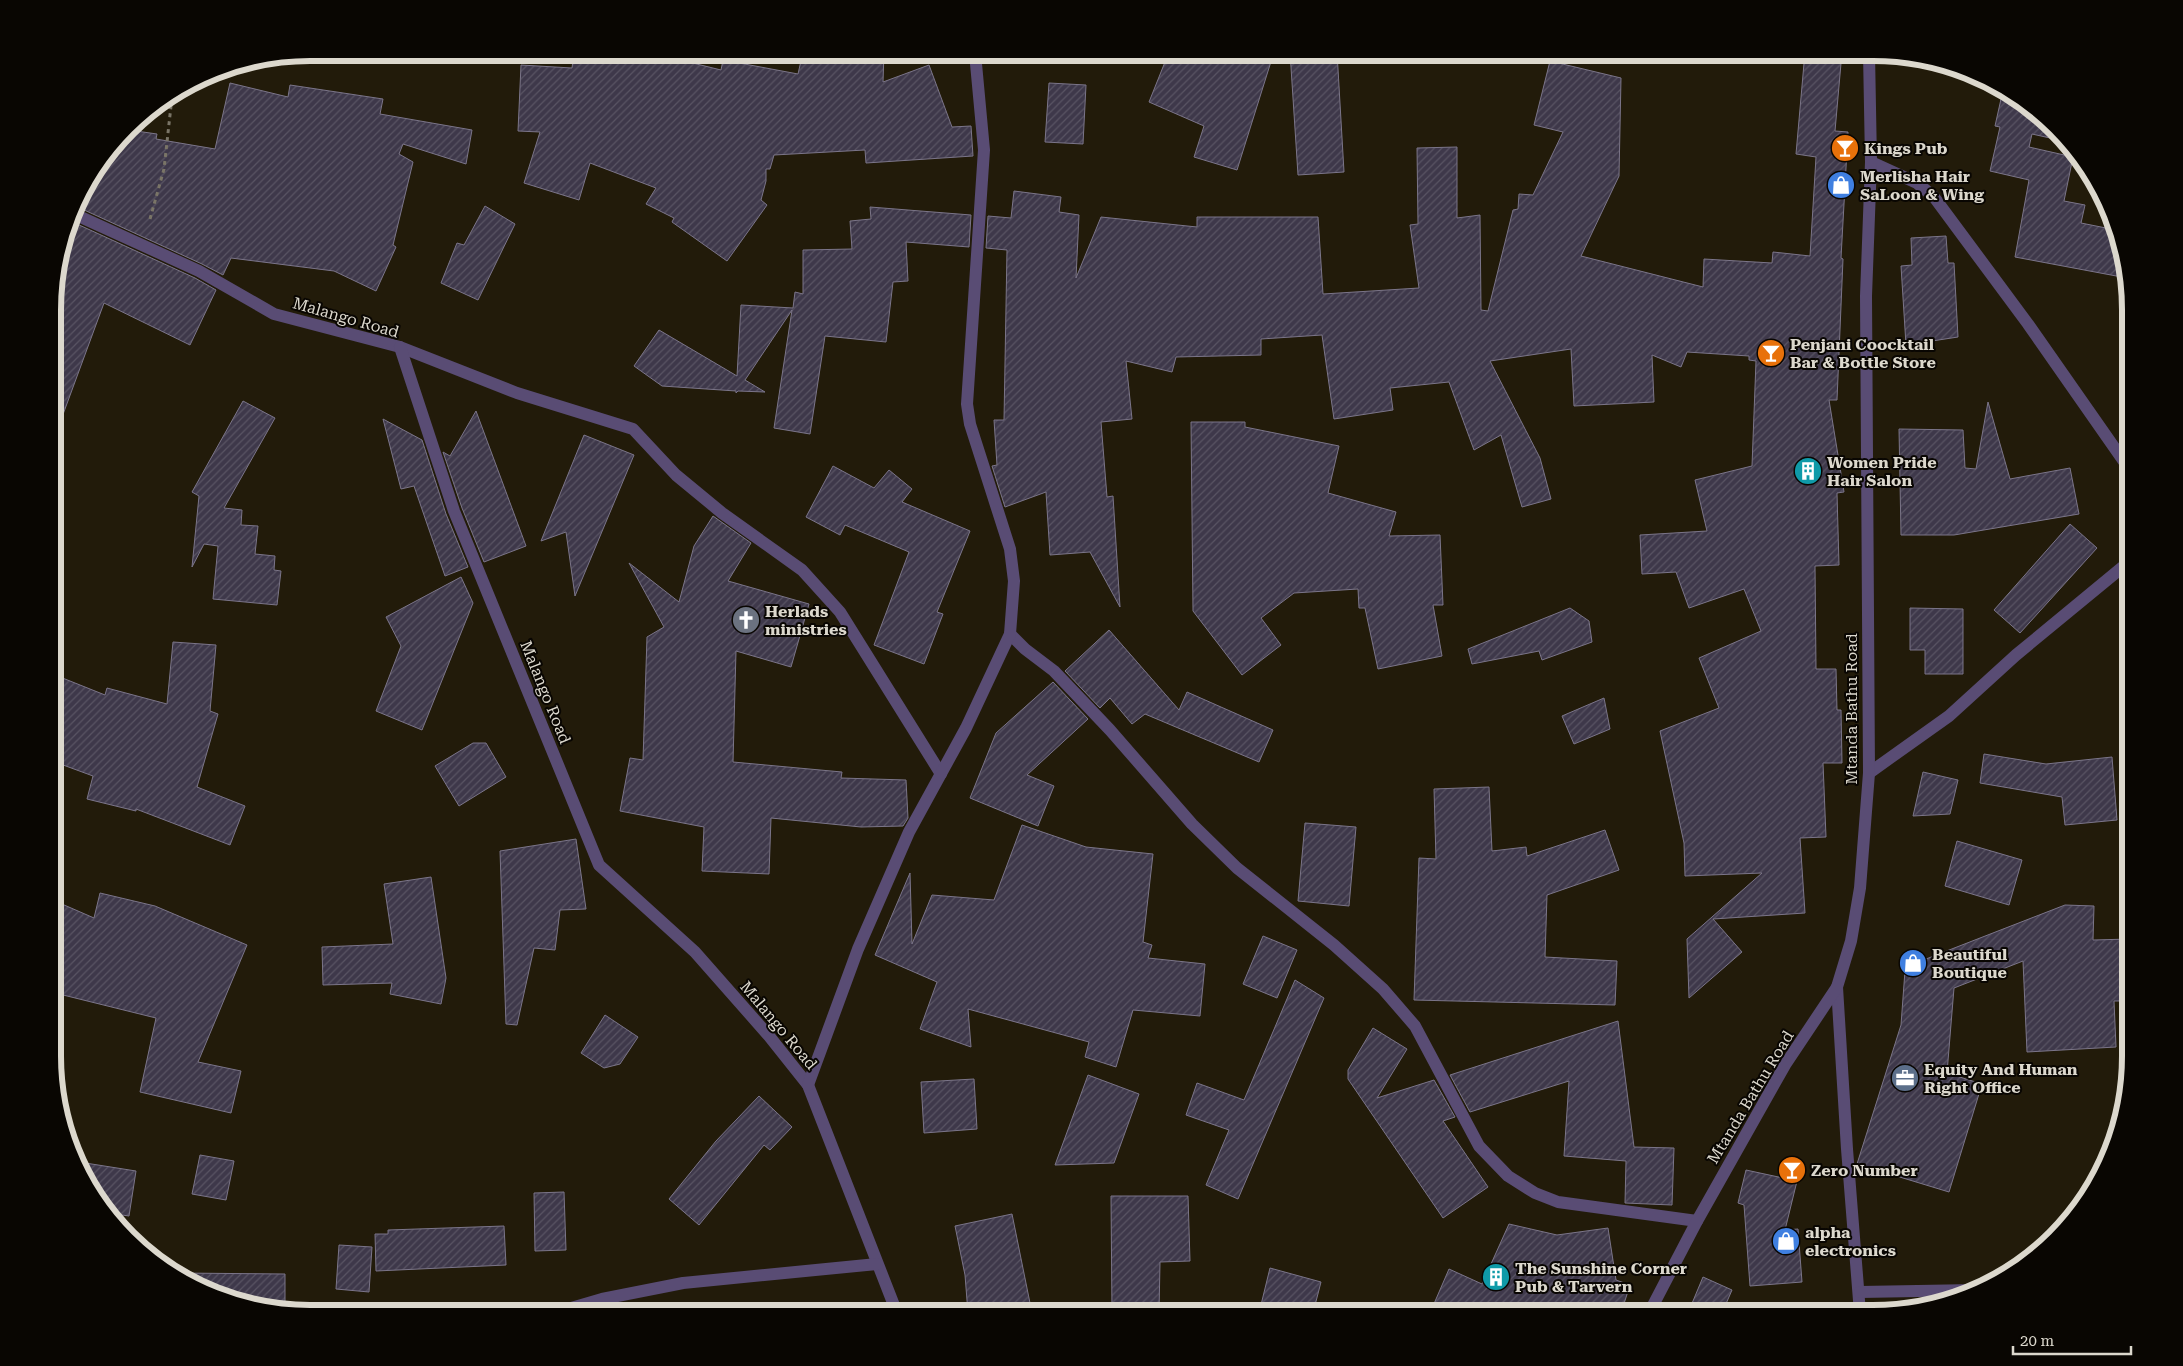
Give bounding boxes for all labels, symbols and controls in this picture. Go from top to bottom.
bar icon: Kings Pub [1830,133,1860,163]
place label: Kings Pub [1864,139,1948,158]
place label: Merlisha Hair SaLoon & Wing [1860,167,1984,204]
shop icon: Merlisha Hair SaLoon & Wing [1826,170,1856,200]
street label: Malango Road [291,293,401,342]
place label: Penjani Coocktail Bar & Bottle Store [1790,335,1936,372]
bar icon: Penjani Coocktail Bar & Bottle Store [1756,338,1786,368]
place label: Women Pride Hair Salon [1827,453,1937,490]
building icon: Women Pride Hair Salon [1793,456,1823,486]
place label: Herlads ministries [765,602,847,639]
church icon: Herlads ministries [731,605,761,635]
street label: Mtanda Bathu Road [1842,633,1861,785]
street label: Malango Road [516,638,575,747]
place label: Beautiful Boutique [1932,945,2008,982]
shop icon: Beautiful Boutique [1898,948,1928,978]
street label: Malango Road [736,977,821,1073]
street label: Mtanda Bathu Road [1703,1027,1798,1167]
place label: Equity And Human Right Office [1924,1060,2078,1097]
office icon: Equity And Human Right Office [1890,1063,1920,1093]
bar icon: Zero Number [1777,1155,1807,1185]
place label: Zero Number [1811,1161,1918,1180]
place label: alpha electronics [1805,1223,1896,1260]
shop icon: alpha electronics [1771,1226,1801,1256]
place label: The Sunshine Corner Pub & Tarvern [1515,1259,1687,1296]
building icon: The Sunshine Corner Pub & Tarvern [1481,1262,1511,1292]
scale bar [2013,1324,2130,1356]
text: 20 m [2020,1332,2055,1350]

